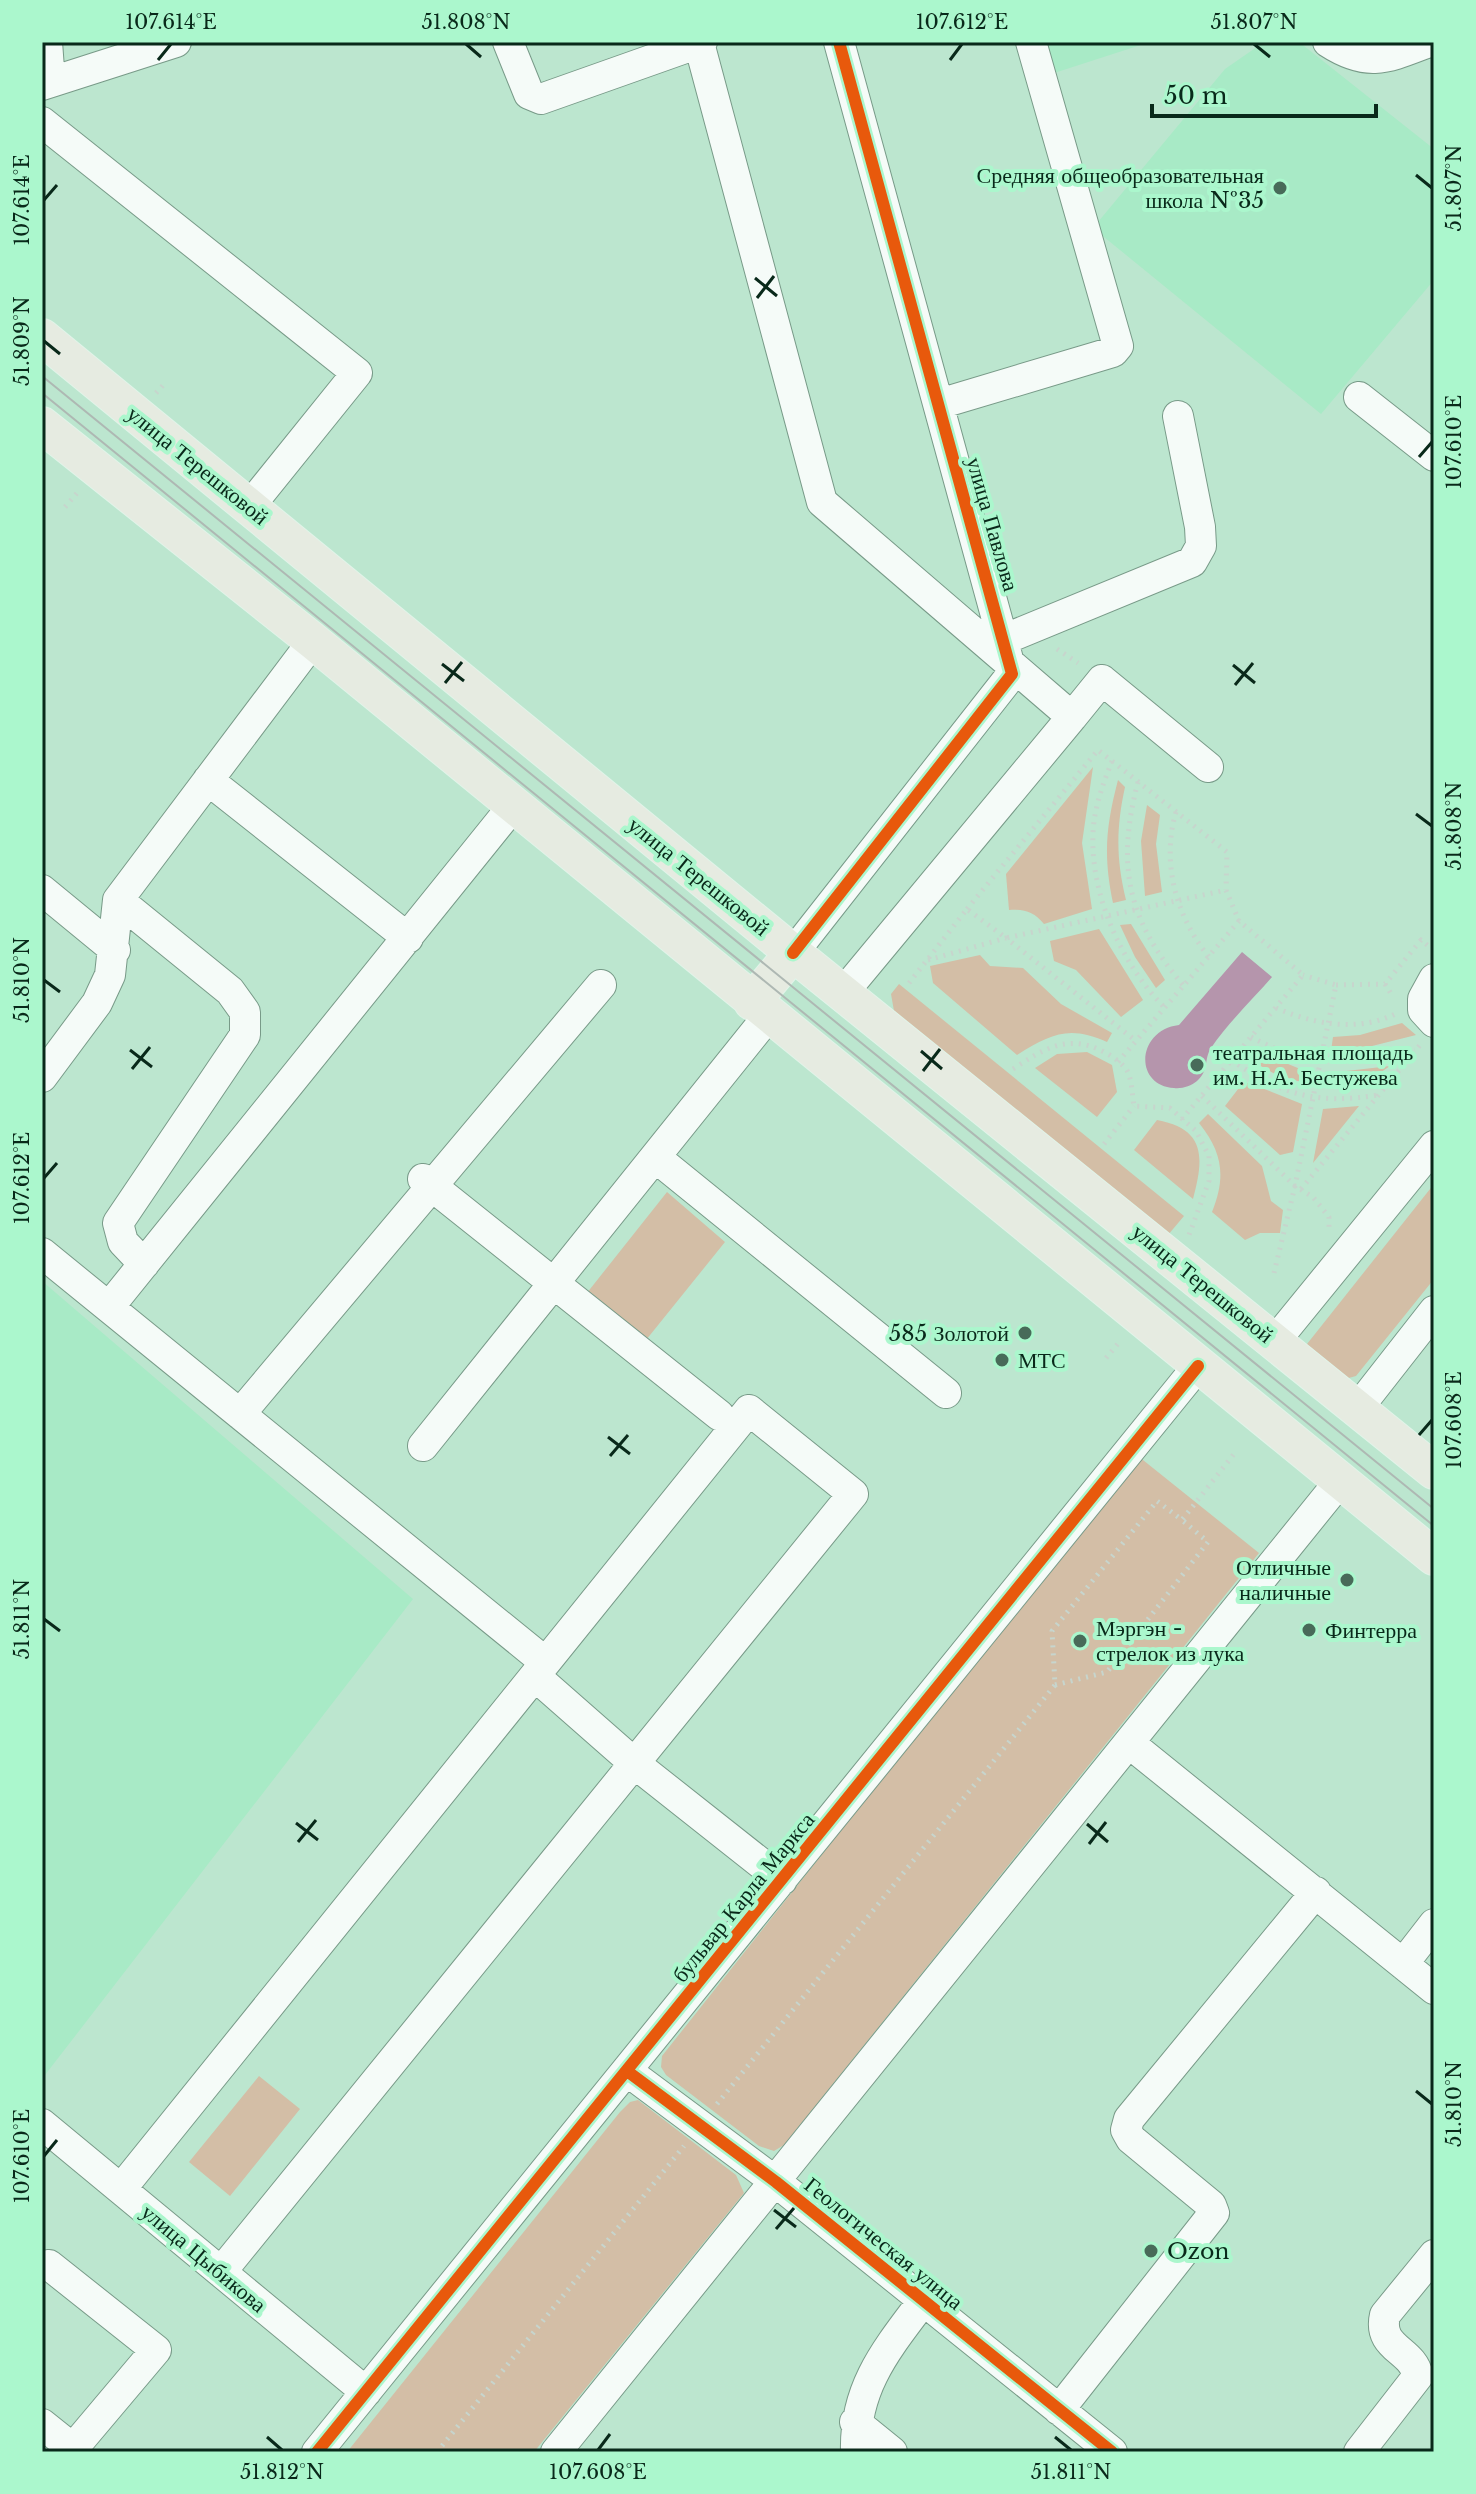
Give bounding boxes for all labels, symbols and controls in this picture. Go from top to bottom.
text: 107.614°E [125,10,217,34]
text: 51.808°N [421,10,511,34]
text: 107.612°E [916,10,1008,34]
text: 51.807°N [1211,10,1297,34]
scale bar [1152,68,1376,118]
text: 50 m [1164,81,1228,110]
text: 51.807°N [1442,145,1466,231]
text: 107.614°E [10,154,34,246]
place label: Средняя общеобразовательная школа №35 [977,162,1264,214]
marker: Средняя общеобразовательная школа №35 [1271,179,1289,197]
text: 51.809°N [10,296,34,386]
text: 107.610°E [1442,395,1466,489]
street label: улица Терешковой [121,400,274,531]
street label: улица Павлова [960,454,1025,595]
text: 51.808°N [1442,781,1466,871]
street label: улица Терешковой [622,811,775,942]
text: 51.810°N [10,937,34,1023]
place label: театральная площадь им. Н.А. Бестужева [1213,1039,1413,1091]
marker: театральная площадь им. Н.А. Бестужева [1188,1056,1206,1074]
text: 107.612°E [10,1132,34,1224]
street label: улица Терешковой [1126,1218,1279,1349]
place label: 585 Золотой [889,1320,1009,1347]
marker: 585 Золотой [1016,1324,1034,1342]
place label: МТС [1018,1347,1066,1374]
marker: МТС [993,1351,1011,1369]
text: 107.608°E [1442,1371,1466,1469]
place label: Отличные наличные [1236,1554,1331,1606]
marker: Отличные наличные [1338,1571,1356,1589]
text: 51.811°N [10,1579,34,1659]
place label: Мэргэн - стрелок из лука [1096,1615,1245,1667]
place label: Финтерра [1325,1617,1417,1644]
marker: Финтерра [1300,1621,1318,1639]
marker: Мэргэн - стрелок из лука [1071,1632,1089,1650]
street label: бульвар Карла Маркса [667,1807,820,1988]
text: 51.810°N [1442,2061,1466,2147]
text: 107.610°E [10,2109,34,2203]
street label: Геологическая улица [799,2171,969,2316]
street label: улица Цыбикова [136,2198,272,2319]
place label: Ozon [1167,2238,1229,2265]
marker: Ozon [1142,2242,1160,2260]
text: 51.812°N [240,2460,324,2484]
text: 107.608°E [549,2460,647,2484]
text: 51.811°N [1031,2460,1111,2484]

